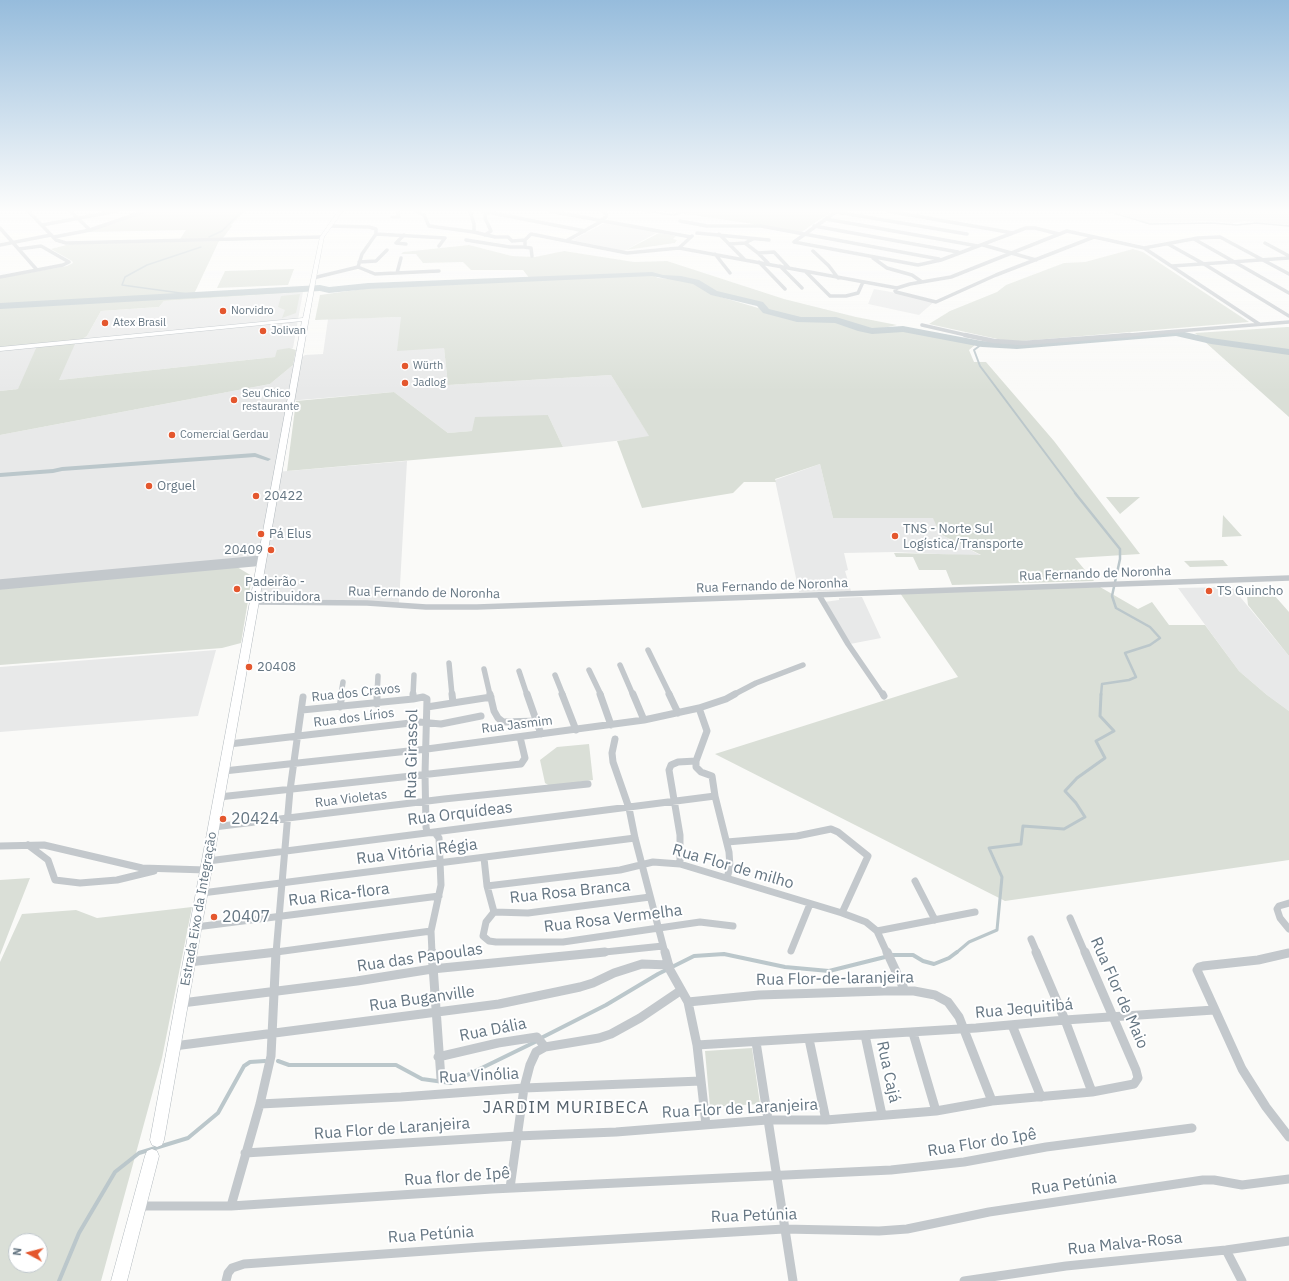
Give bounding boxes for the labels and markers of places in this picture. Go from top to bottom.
place label: Norvidro [231,304,274,318]
marker: Norvidro [218,306,228,316]
place label: Atex Brasil [113,316,166,330]
marker: Atex Brasil [100,318,110,328]
place label: Jolivan [271,324,306,338]
marker: Jolivan [258,326,268,336]
place label: Würth [413,359,443,373]
marker: Würth [400,361,410,371]
place label: Jadlog [413,376,446,390]
marker: Jadlog [400,378,410,388]
place label: Seu Chico restaurante [242,387,299,413]
marker: Seu Chico restaurante [229,395,239,405]
place label: Comercial Gerdau [180,428,269,442]
marker: Comercial Gerdau [167,430,177,440]
place label: Orguel [157,478,196,494]
marker: Orguel [144,481,154,491]
place label: 20422 [264,488,303,504]
marker: 20422 [251,491,261,501]
place label: TNS - Norte Sul Logística/Transporte [903,521,1023,552]
place label: Pá Elus [269,526,312,542]
marker: Pá Elus [256,529,266,539]
marker: TNS - Norte Sul Logística/Transporte [890,531,900,541]
place label: 20409 [224,542,263,558]
marker: 20409 [266,545,276,555]
place label: Padeirão - Distribuidora [245,574,320,605]
place label: TS Guincho [1217,583,1283,599]
marker: Padeirão - Distribuidora [232,584,242,594]
marker: TS Guincho [1204,586,1214,596]
place label: 20408 [257,659,296,675]
marker: 20408 [244,662,254,672]
place label: 20424 [231,809,279,829]
marker: 20424 [218,814,228,824]
place label: 20407 [222,907,270,927]
marker: 20407 [209,912,219,922]

